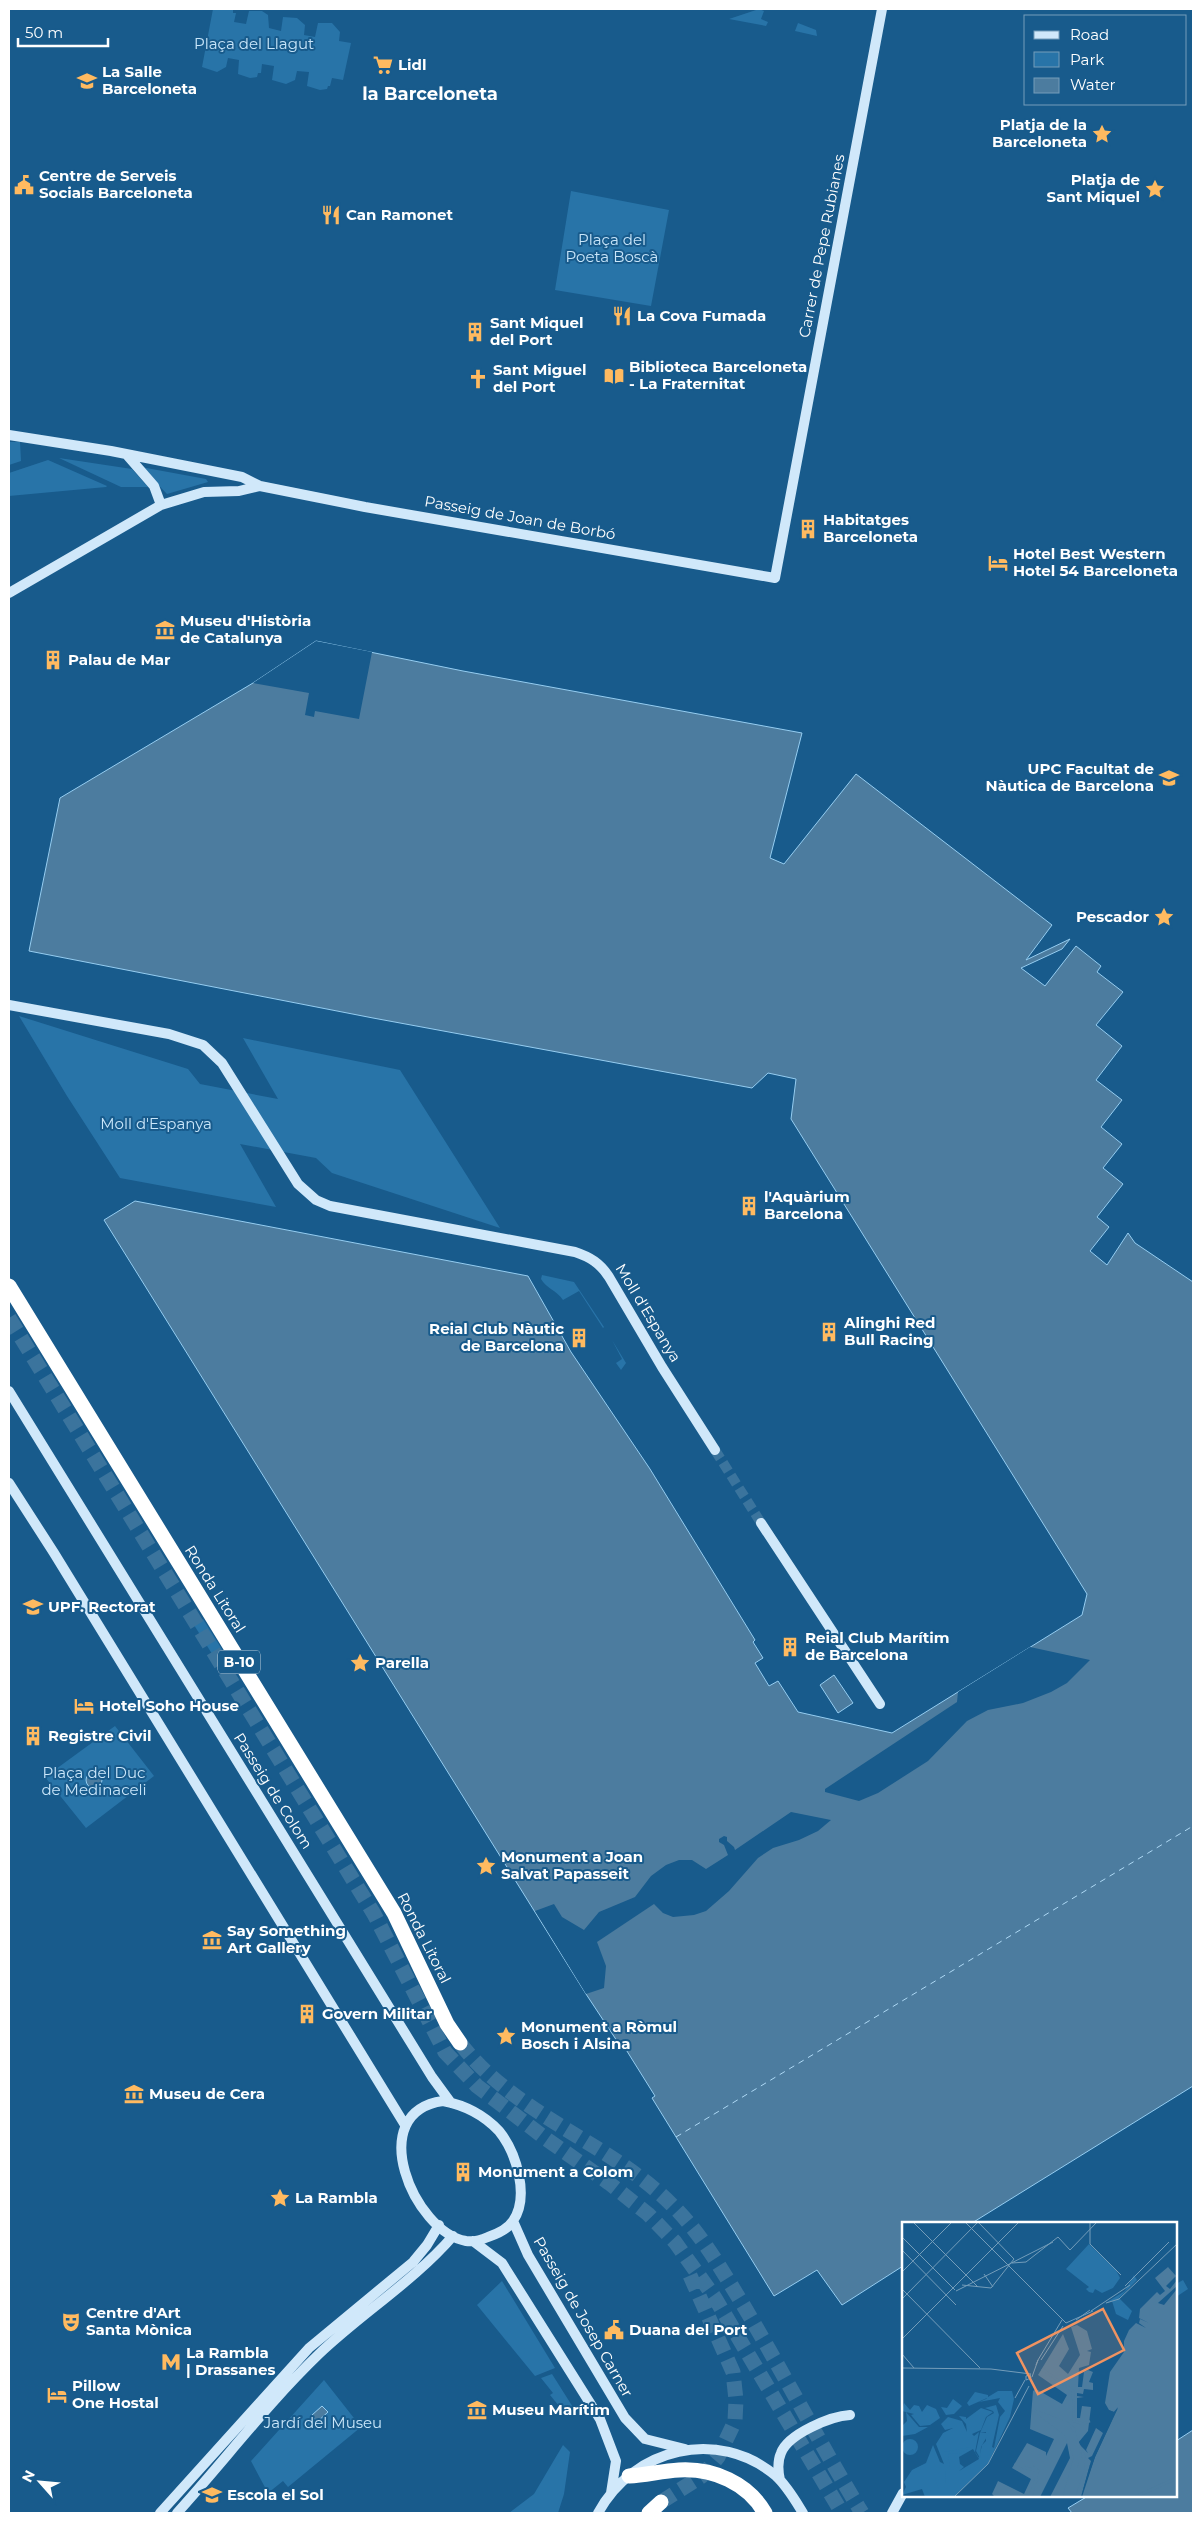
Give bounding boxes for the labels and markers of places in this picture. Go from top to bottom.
supermarket icon: Lidl [372,54,394,76]
place label: Lidl [398,55,426,74]
place label: La Salle Barceloneta [102,62,197,98]
school or university icon: La Salle Barceloneta [76,70,98,92]
place label: Platja de la Barceloneta [992,115,1087,151]
place icon: Platja de la Barceloneta [1091,123,1113,145]
place label: Centre de Serveis Socials Barceloneta [39,166,193,202]
place label: Platja de Sant Miquel [1047,170,1140,206]
public building icon: Centre de Serveis Socials Barceloneta [13,174,35,196]
place icon: Platja de Sant Miquel [1144,178,1166,200]
restaurant icon: Can Ramonet [320,204,342,226]
place label: Can Ramonet [346,205,453,224]
restaurant icon: La Cova Fumada [611,305,633,327]
place label: La Cova Fumada [637,306,766,325]
place label: Sant Miquel del Port [490,313,583,349]
building icon: Sant Miquel del Port [464,321,486,343]
place label: Biblioteca Barceloneta - La Fraternitat [629,357,807,393]
place label: Sant Miguel del Port [493,360,587,396]
library icon: Biblioteca Barceloneta - La Fraternitat [603,365,625,387]
church icon: Sant Miguel del Port [467,368,489,390]
place label: Habitatges Barceloneta [823,510,918,546]
building icon: Habitatges Barceloneta [797,518,819,540]
place label: Hotel Best Western Hotel 54 Barceloneta [1013,544,1178,580]
hotel icon: Hotel Best Western Hotel 54 Barceloneta [987,552,1009,574]
place label: Museu d'Història de Catalunya [180,611,311,647]
museum icon: Museu d'Història de Catalunya [154,619,176,641]
building icon: Palau de Mar [42,649,64,671]
place label: Palau de Mar [68,650,171,669]
place label: UPC Facultat de Nàutica de Barcelona [986,759,1154,795]
school or university icon: UPC Facultat de Nàutica de Barcelona [1158,767,1180,789]
place icon: Pescador [1153,906,1175,928]
place label: Pescador [1076,907,1150,926]
place label: l'Aquàrium Barcelona [764,1187,850,1223]
building icon: l'Aquàrium Barcelona [738,1195,760,1217]
place label: Alinghi Red Bull Racing [843,1313,935,1349]
place label: Reial Club Nàutic de Barcelona [429,1319,564,1355]
building icon: Alinghi Red Bull Racing [818,1321,840,1343]
building icon: Reial Club Nàutic de Barcelona [568,1327,590,1349]
school or university icon: UPF. Rectorat [22,1596,44,1618]
place label: UPF. Rectorat [48,1597,156,1616]
place label: Reial Club Marítim de Barcelona [805,1628,950,1664]
building icon: Reial Club Marítim de Barcelona [779,1636,801,1658]
place icon: Parella [349,1652,371,1674]
place label: Parella [375,1653,429,1672]
hotel icon: Hotel Soho House [73,1695,95,1717]
place label: Hotel Soho House [99,1696,239,1715]
building icon: Registre Civil [22,1725,44,1747]
place label: Registre Civil [48,1726,151,1745]
place label: Monument a Joan Salvat Papasseit [501,1847,643,1883]
place icon: Monument a Joan Salvat Papasseit [475,1855,497,1877]
place label: Say Something Art Gallery [226,1921,346,1957]
museum icon: Say Something Art Gallery [201,1929,223,1951]
building icon: Govern Militar [296,2003,318,2025]
place label: Govern Militar [322,2004,433,2023]
place label: Monument a Ròmul Bosch i Alsina [521,2017,677,2053]
place icon: Monument a Ròmul Bosch i Alsina [495,2025,517,2047]
museum icon: Museu de Cera [123,2083,145,2105]
place label: Museu de Cera [149,2084,265,2103]
building icon: Monument a Colom [452,2161,474,2183]
place label: Monument a Colom [478,2162,633,2181]
place icon: La Rambla [269,2187,291,2209]
place label: La Rambla [295,2188,378,2207]
place label: Centre d'Art Santa Mònica [86,2303,192,2339]
theatre icon: Centre d'Art Santa Mònica [60,2311,82,2333]
public building icon: Duana del Port [603,2319,625,2341]
place label: Duana del Port [629,2320,748,2339]
place label: La Rambla | Drassanes [186,2343,275,2379]
metro station icon: La Rambla | Drassanes [160,2351,182,2373]
place label: Pillow One Hostal [72,2376,159,2412]
hotel icon: Pillow One Hostal [46,2384,68,2406]
museum icon: Museu Marítim [466,2399,488,2421]
place label: Museu Marítim [492,2400,610,2419]
school or university icon: Escola el Sol [201,2484,223,2506]
place label: Escola el Sol [227,2485,324,2504]

